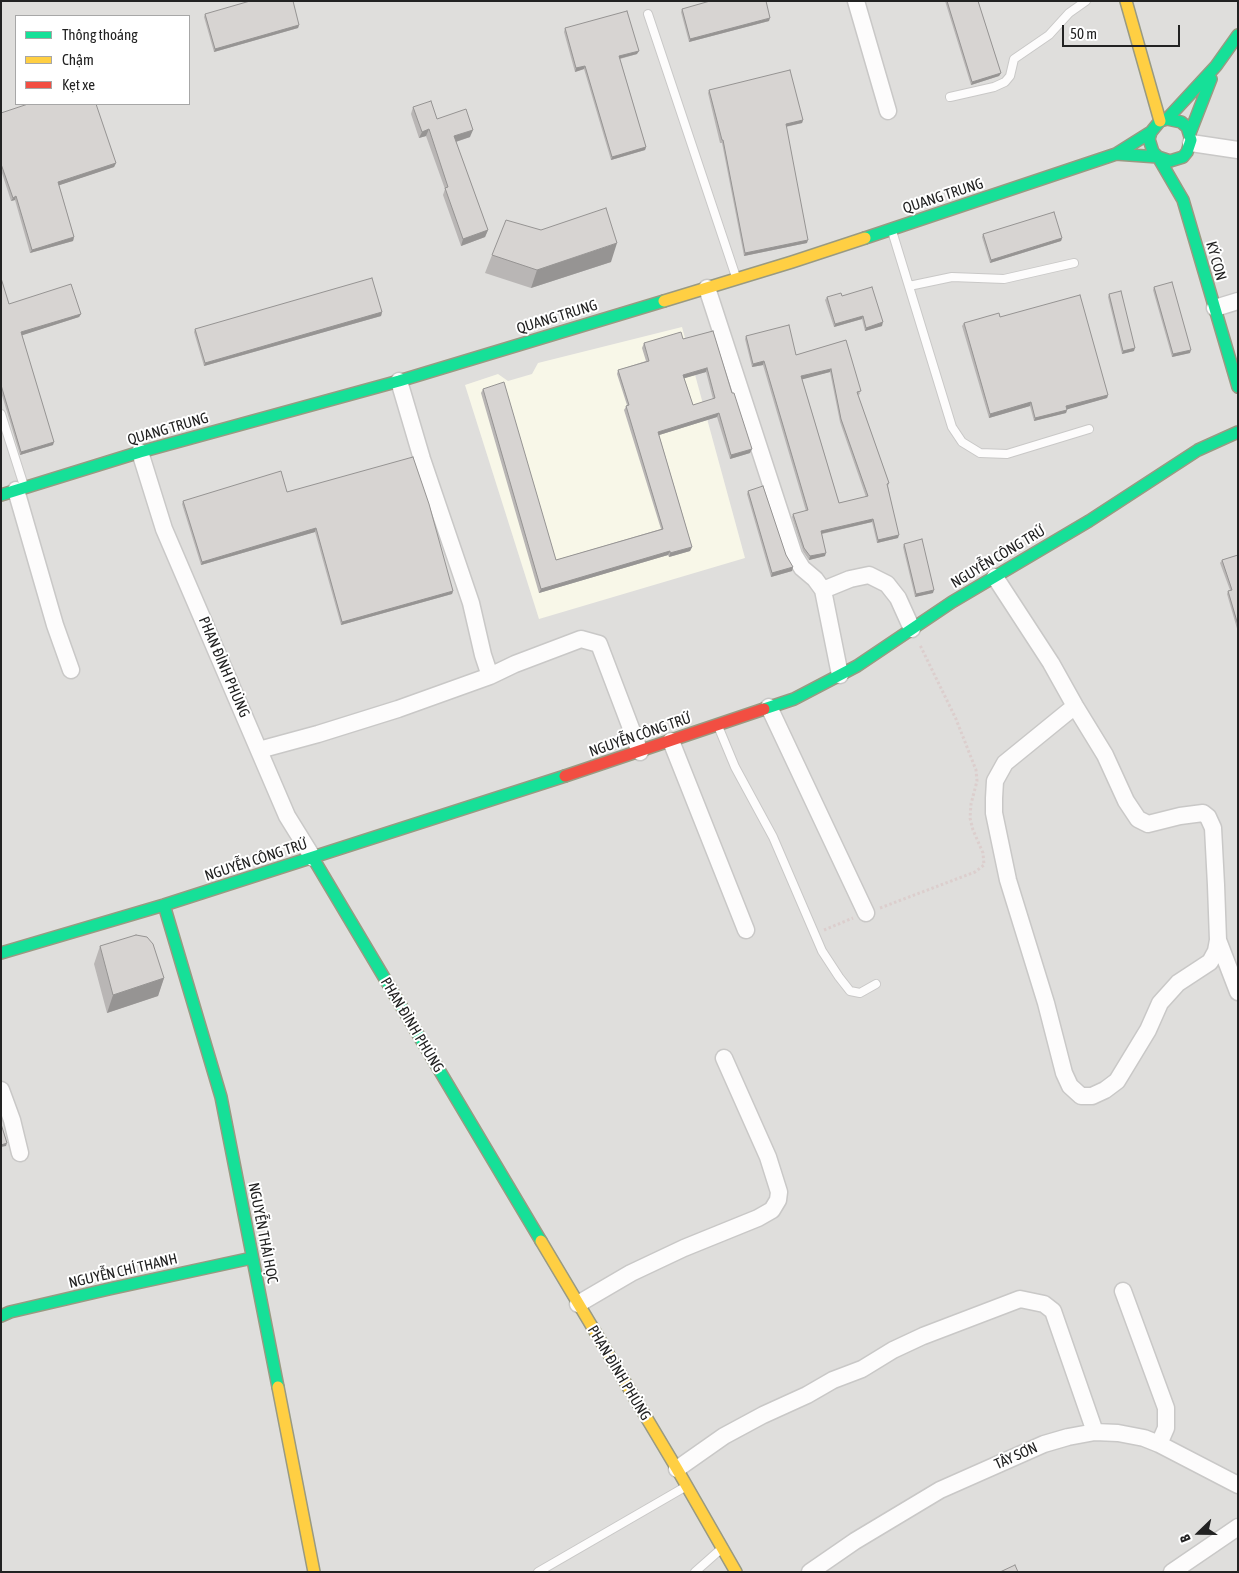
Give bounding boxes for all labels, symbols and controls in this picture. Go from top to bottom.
legend [15,15,190,105]
scale bar [1064,15,1182,47]
text: 50 m [1070,25,1097,42]
text: Thông thoáng [62,26,138,43]
text: Chậm [62,51,94,68]
text: Kẹt xe [62,76,95,93]
street label: QUANG TRUNG [900,175,986,217]
street label: KÝ CON [1202,239,1230,283]
street label: QUANG TRUNG [514,296,600,338]
street label: QUANG TRUNG [125,409,211,449]
street label: NGUYỄN CÔNG TRỨ [948,522,1048,592]
street label: PHAN ĐÌNH PHÙNG [195,614,253,720]
street label: NGUYỄN CÔNG TRỨ [587,709,693,761]
street label: NGUYỄN CÔNG TRỨ [203,835,309,885]
street label: PHAN ĐÌNH PHÙNG [377,974,447,1076]
street label: NGUYỄN THÁI HỌC [244,1181,282,1285]
street label: NGUYỄN CHÍ THANH [67,1250,179,1292]
street label: PHAN ĐÌNH PHÙNG [584,1322,654,1424]
street label: TÂY SƠN [992,1439,1040,1473]
north arrow [1174,1508,1224,1558]
text: B [1176,1533,1194,1545]

